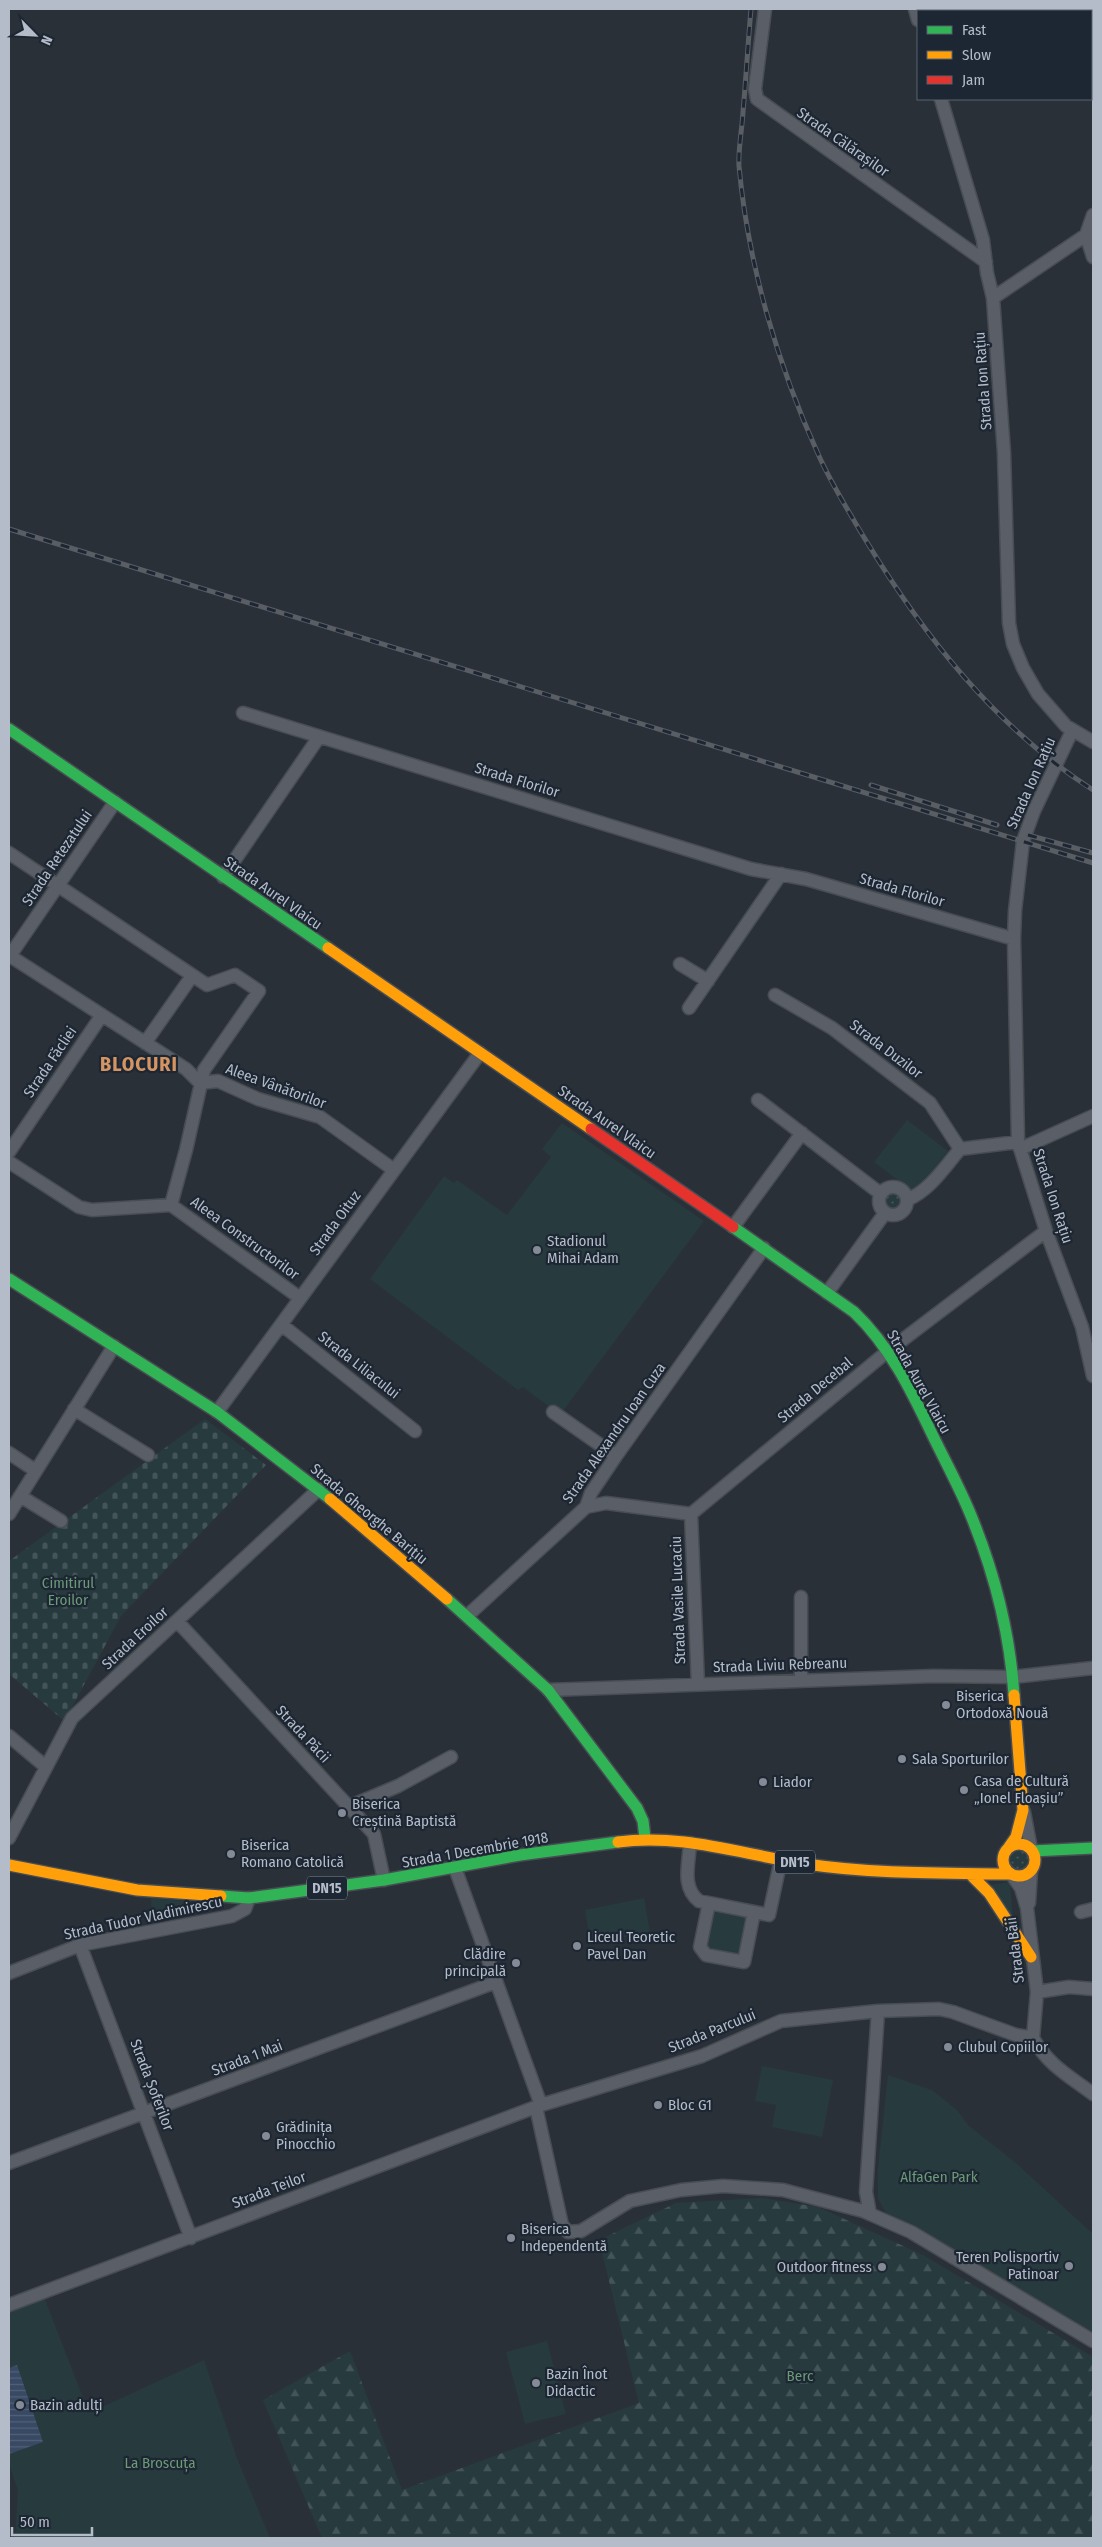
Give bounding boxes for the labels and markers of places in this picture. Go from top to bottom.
place label: Stadionul Mihai Adam [547,1232,619,1267]
marker: Stadionul Mihai Adam [531,1244,543,1256]
place label: Biserica Ortodoxă Nouă [956,1687,1048,1722]
marker: Biserica Ortodoxă Nouă [940,1699,952,1711]
place label: Sala Sporturilor [912,1750,1009,1768]
marker: Sala Sporturilor [896,1753,908,1765]
place label: Casa de Cultură „Ionel Floașiu” [974,1772,1069,1808]
place label: Liador [773,1773,813,1791]
marker: Liador [757,1776,769,1788]
marker: Casa de Cultură „Ionel Floașiu” [958,1784,970,1796]
place label: Biserica Creștină Baptistă [352,1795,456,1831]
marker: Biserica Creștină Baptistă [336,1807,348,1819]
place label: Biserica Romano Catolică [241,1836,344,1871]
marker: Biserica Romano Catolică [225,1848,237,1860]
place label: Liceul Teoretic Pavel Dan [587,1928,676,1963]
marker: Liceul Teoretic Pavel Dan [571,1940,583,1952]
place label: Clădire principală [445,1945,506,1980]
marker: Clădire principală [510,1957,522,1969]
place label: Clubul Copiilor [958,2038,1049,2056]
marker: Clubul Copiilor [942,2041,954,2053]
place label: Bloc G1 [668,2096,712,2114]
marker: Bloc G1 [652,2099,664,2111]
place label: Grădinița Pinocchio [276,2118,336,2153]
marker: Grădinița Pinocchio [260,2130,272,2142]
place label: Biserica Independentă [521,2220,607,2255]
marker: Biserica Independentă [505,2232,517,2244]
place label: Teren Polisportiv Patinoar [956,2248,1060,2283]
place label: Outdoor fitness [777,2258,872,2276]
marker: Teren Polisportiv Patinoar [1063,2260,1075,2272]
marker: Outdoor fitness [876,2261,888,2273]
place label: Bazin Înot Didactic [546,2365,607,2400]
marker: Bazin Înot Didactic [530,2377,542,2389]
place label: Bazin adulți [30,2396,103,2415]
marker: Bazin adulți [14,2399,26,2411]

